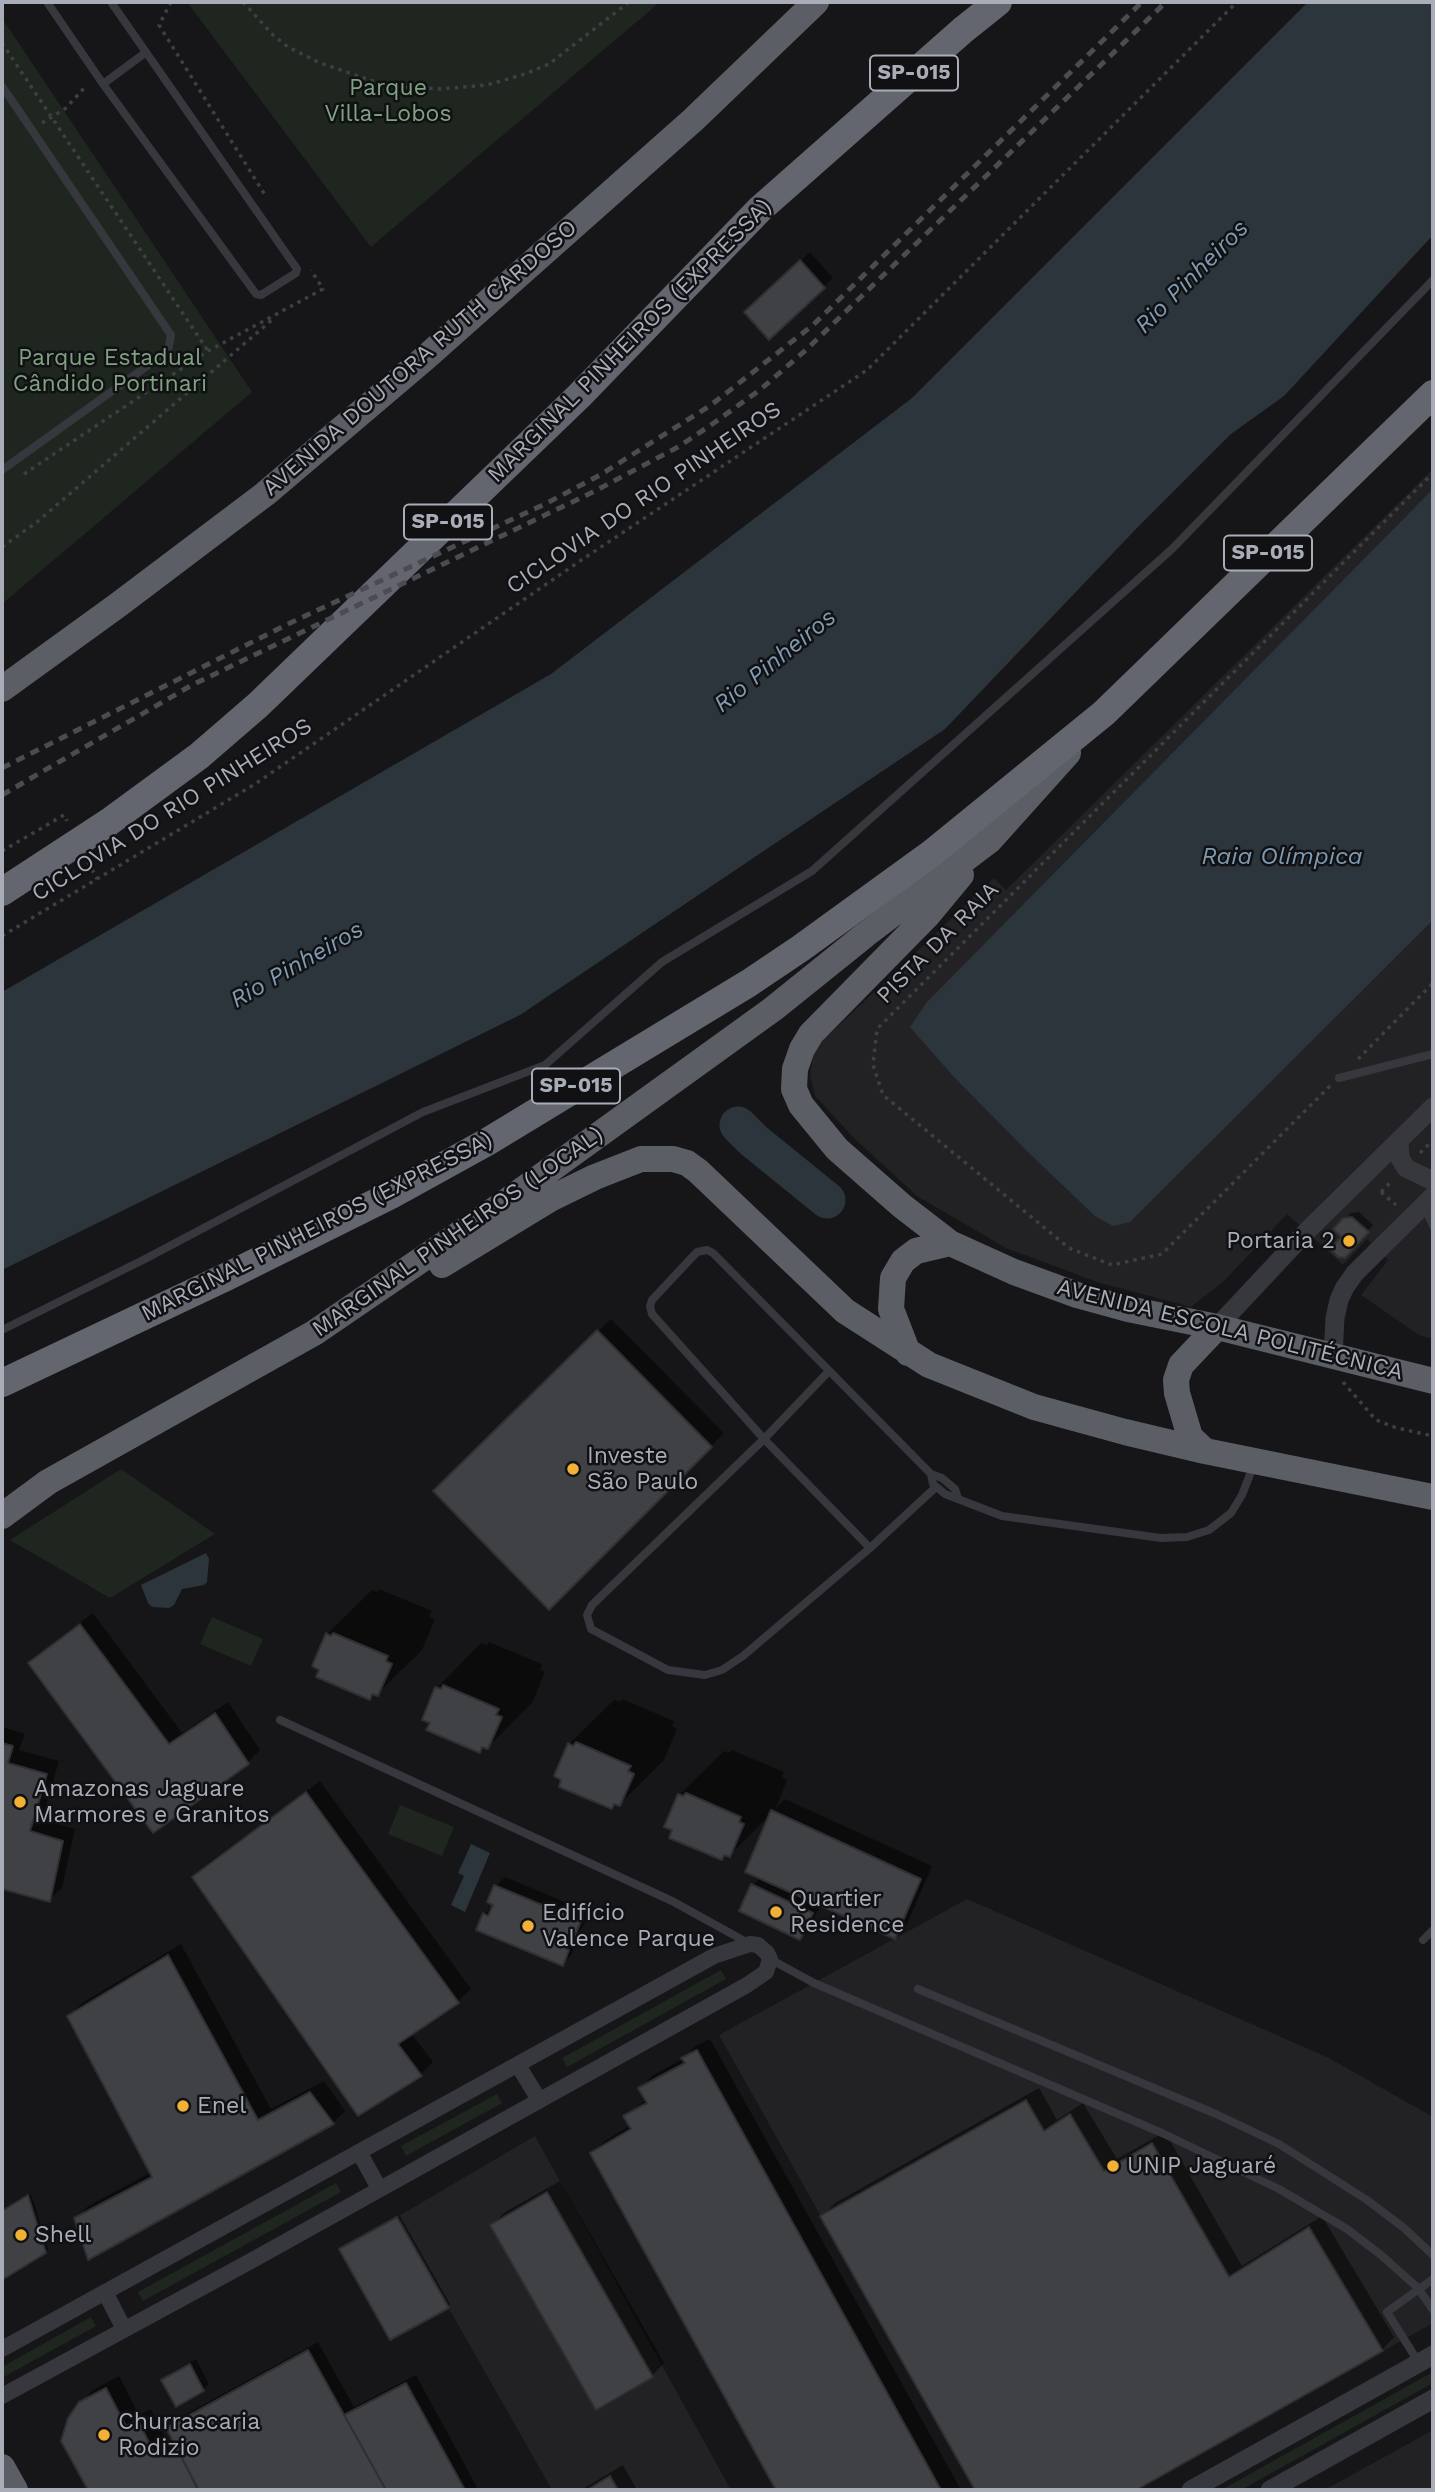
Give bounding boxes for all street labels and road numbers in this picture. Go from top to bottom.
road number: SP-015 [870,56,958,90]
street label: MARGINAL PINHEIROS (EXPRESSA) [482,193,778,489]
street label: AVENIDA DOUTORA RUTH CARDOSO [257,214,583,502]
street label: CICLOVIA DO RIO PINHEIROS [502,396,786,600]
road number: SP-015 [404,504,492,540]
road number: SP-015 [1224,536,1312,570]
street label: CICLOVIA DO RIO PINHEIROS [27,712,317,908]
street label: PISTA DA RAIA [871,876,1005,1010]
road number: SP-015 [532,1068,620,1104]
street label: MARGINAL PINHEIROS (LOCAL) [307,1121,609,1343]
street label: MARGINAL PINHEIROS (EXPRESSA) [137,1126,497,1328]
street label: AVENIDA ESCOLA POLITÉCNICA [1054,1274,1406,1386]

